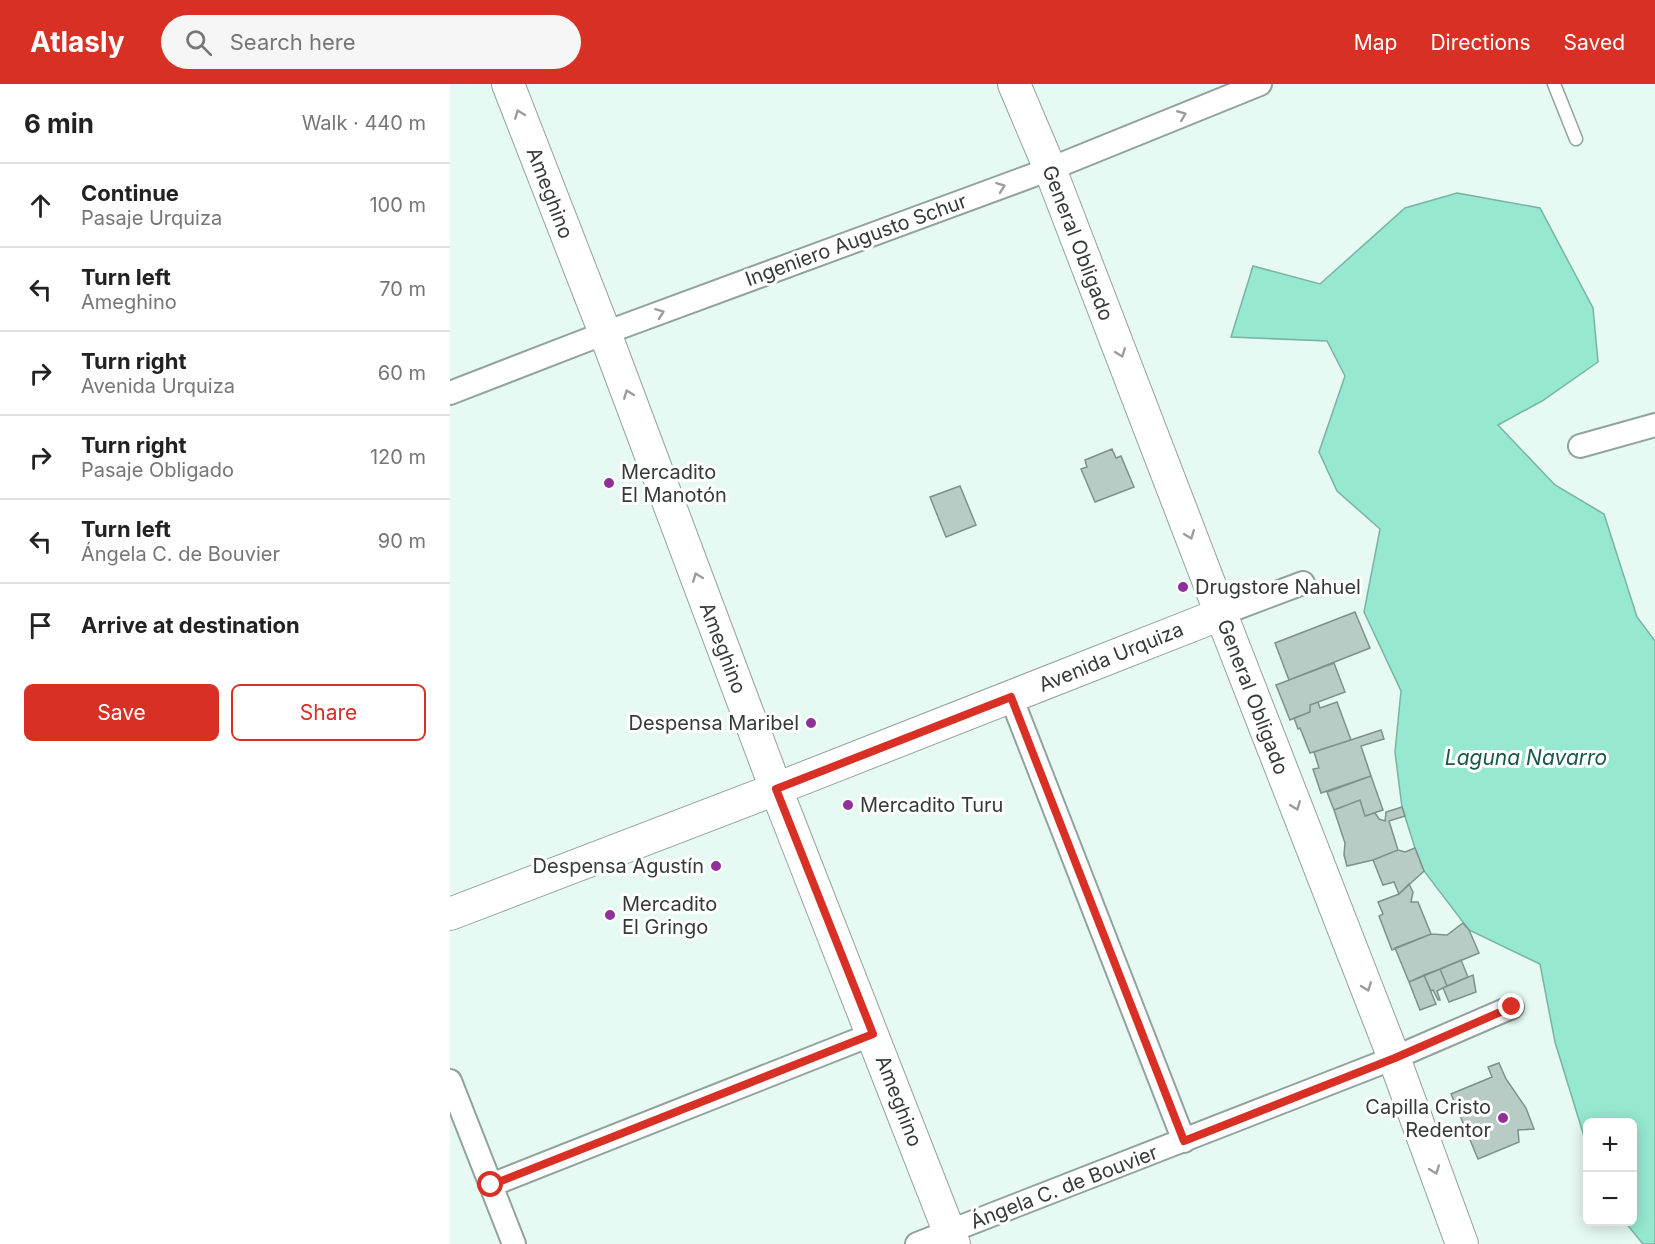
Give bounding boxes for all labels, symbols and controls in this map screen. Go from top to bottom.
search box [161,15,581,69]
text: Atlasly [30,25,125,59]
icon: search [182,26,215,59]
text: Search here [230,29,356,55]
text: Map [1354,30,1397,55]
text: Directions [1430,30,1531,55]
text: Saved [1564,30,1625,55]
text: 6 min [24,108,94,139]
one-way arrow [514,110,527,120]
one-way arrow [1176,110,1187,123]
text: Walk · 440 m [302,111,426,135]
street label: Ameghino [522,144,578,242]
street label: General Obligado [1037,162,1119,324]
text: Continue [81,180,179,206]
one-way arrow [995,182,1005,195]
icon: ahead [24,189,57,222]
street label: Ingeniero Augusto Schur [742,189,970,291]
text: 100 m [369,193,426,217]
text: Pasaje Urquiza [81,206,222,230]
text: Turn left [81,264,171,290]
icon: left [24,273,57,306]
text: 70 m [379,277,426,301]
text: Ameghino [81,290,177,314]
one-way arrow [654,307,665,320]
one-way arrow [1113,347,1126,358]
text: Turn right [81,348,187,374]
icon: right [24,357,57,390]
text: 60 m [378,361,426,385]
text: Avenida Urquiza [81,374,235,398]
one-way arrow [623,389,635,400]
text: Turn right [81,432,187,458]
icon: right [24,441,57,474]
text: 120 m [370,445,426,469]
text: Pasaje Obligado [81,458,234,482]
place label: Mercadito El Manotón [621,460,727,507]
marker: Mercadito El Manotón [602,476,616,490]
text: Turn left [81,516,171,542]
icon: left [24,525,57,558]
text: 90 m [378,529,426,553]
one-way arrow [1183,530,1196,540]
text: Ángela C. de Bouvier [81,542,280,566]
one-way arrow [691,572,704,582]
place label: Drugstore Nahuel [1195,575,1361,599]
marker: Drugstore Nahuel [1176,580,1190,594]
street label: Ameghino [695,599,751,697]
icon: arrive [24,609,57,642]
text: Arrive at destination [81,612,300,638]
street label: General Obligado [1212,616,1294,778]
street label: Avenida Urquiza [1035,617,1187,697]
button: Save [24,684,219,741]
button: Share [231,684,426,741]
place label: Despensa Maribel [628,711,799,735]
marker: Despensa Maribel [804,716,818,730]
water label: Laguna Navarro [1445,745,1607,770]
place label: Mercadito Turu [860,793,1003,817]
marker: Mercadito Turu [841,798,855,812]
one-way arrow [1289,799,1301,810]
place label: Despensa Agustín [533,854,704,878]
marker: Despensa Agustín [709,859,723,873]
place label: Mercadito El Gringo [622,892,717,939]
marker: Mercadito El Gringo [603,908,617,922]
one-way arrow [1360,981,1372,992]
route end [1498,993,1524,1019]
street label: Ameghino [871,1052,927,1150]
place label: Capilla Cristo Redentor [1365,1095,1491,1142]
marker: Capilla Cristo Redentor [1496,1111,1510,1125]
map controls [1583,1118,1637,1226]
button: + [1583,1118,1637,1172]
street label: Ángela C. de Bouvier [966,1139,1162,1234]
one-way arrow [1427,1164,1440,1175]
route start [477,1171,503,1197]
button: − [1583,1172,1637,1226]

